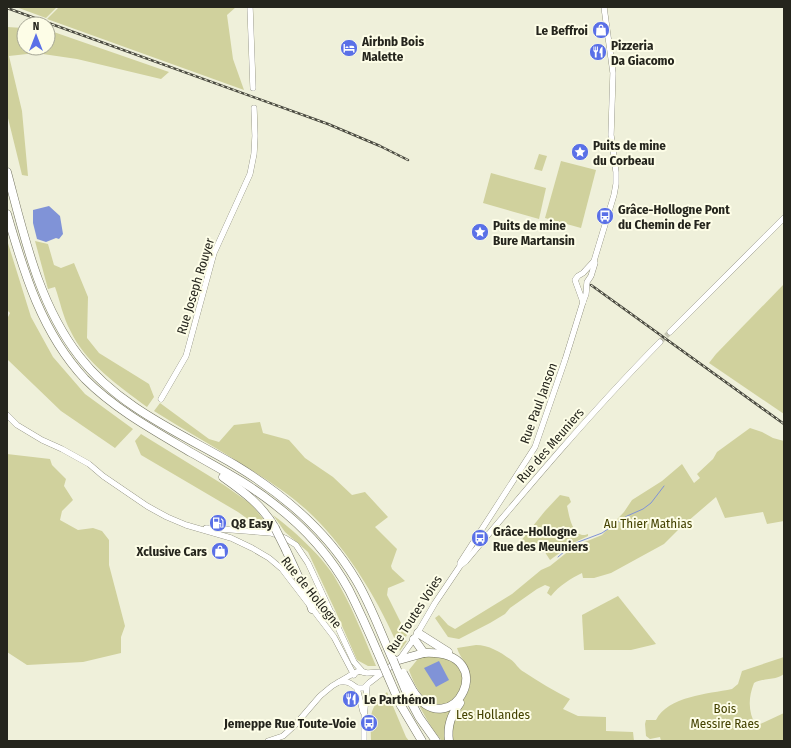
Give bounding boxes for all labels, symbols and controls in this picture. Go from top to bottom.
north arrow [16,16,56,56]
text: N [33,20,39,33]
shop icon: Le Beffroi [591,20,611,40]
place label: Le Beffroi [536,23,588,38]
place label: Airbnb Bois Malette [361,34,424,64]
hotel icon: Airbnb Bois Malette [339,38,359,58]
place label: Pizzeria Da Giacomo [611,38,675,68]
restaurant icon: Pizzeria Da Giacomo [588,42,608,62]
place label: Puits de mine du Corbeau [593,138,666,168]
place icon: Puits de mine du Corbeau [570,142,590,162]
place label: Grâce-Hollogne Pont du Chemin de Fer [618,202,730,232]
bus stop icon: Grâce-Hollogne Pont du Chemin de Fer [595,206,615,226]
place label: Puits de mine Bure Martansin [493,218,575,248]
place icon: Puits de mine Bure Martansin [470,222,490,242]
street label: Rue Joseph Rouyer [174,236,217,336]
street label: Rue Paul Janson [517,361,560,446]
street label: Rue des Meuniers [514,404,587,486]
fuel station icon: Q8 Easy [208,513,228,533]
place label: Q8 Easy [231,516,274,531]
park label: Au Thier Mathias [604,516,693,531]
place label: Grâce-Hollogne Rue des Meuniers [493,524,589,554]
bus stop icon: Grâce-Hollogne Rue des Meuniers [470,528,490,548]
shop icon: Xclusive Cars [210,541,230,561]
place label: Xclusive Cars [136,544,207,559]
street label: Rue de Hollogne [278,554,345,631]
street label: Rue Toutes Voies [384,572,445,656]
restaurant icon: Le Parthénon [341,689,361,709]
place label: Le Parthénon [364,692,435,707]
park label: Bois Messire Raes [691,701,760,731]
park label: Les Hollandes [456,707,531,722]
bus stop icon: Jemeppe Rue Toute-Voie [359,713,379,733]
place label: Jemeppe Rue Toute-Voie [223,716,356,731]

